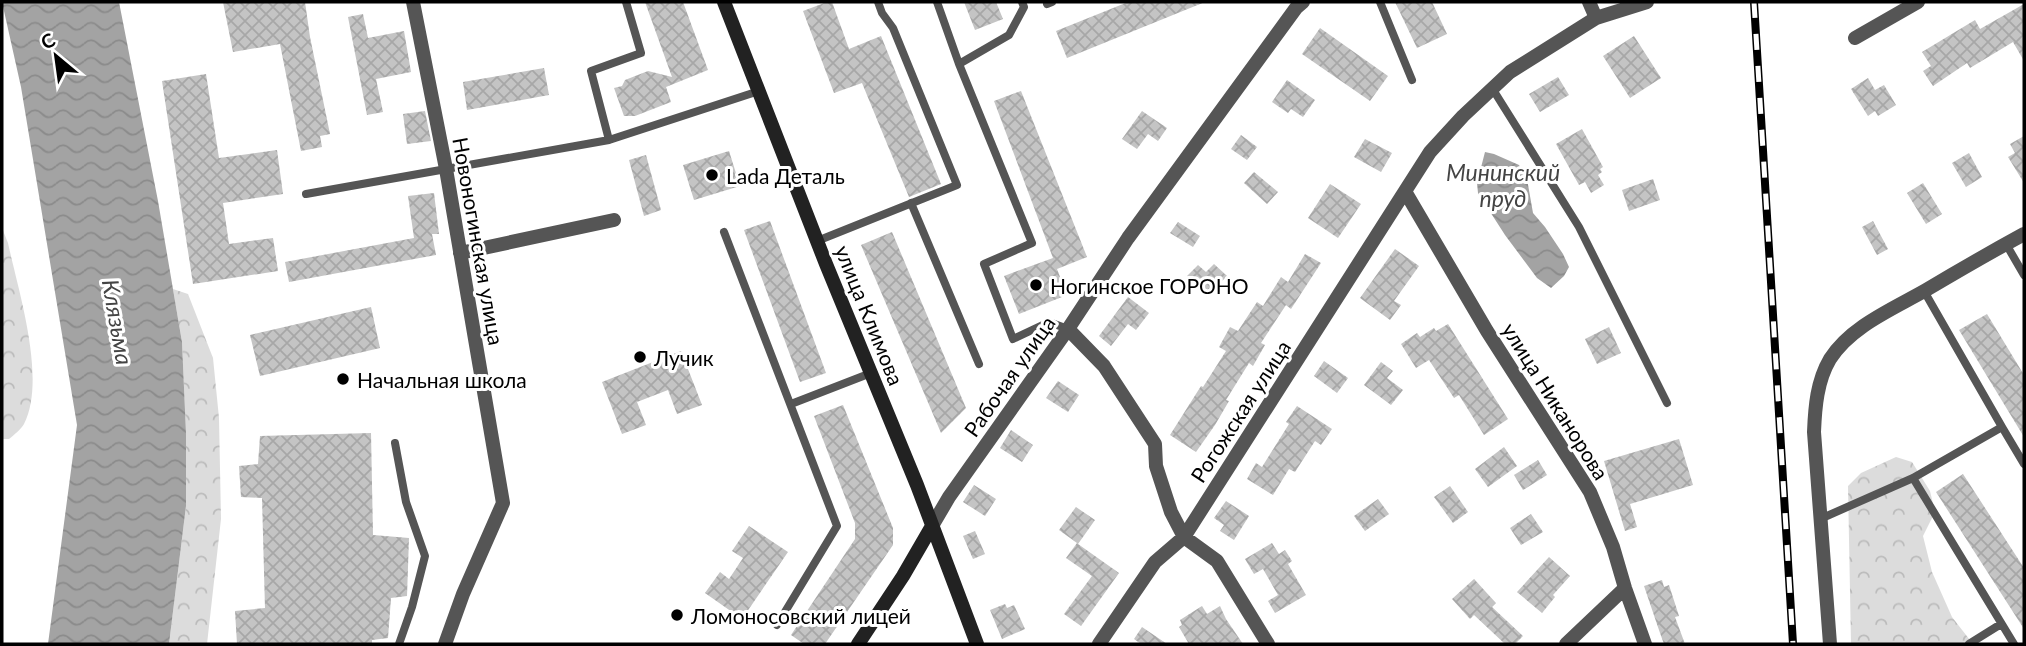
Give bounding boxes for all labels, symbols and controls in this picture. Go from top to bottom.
north arrow [21,21,91,91]
text: С [36,27,59,54]
street label: Новоногинская улица [448,135,510,347]
water label: Мининский пруд [1446,158,1560,212]
place label: Lada Деталь [726,163,845,188]
marker: Lada Деталь [704,167,720,183]
street label: улица Климова [831,241,909,389]
place label: Ногинское ГОРОНО [1050,273,1249,298]
water label: Клязьма [97,277,139,367]
marker: Ногинское ГОРОНО [1028,277,1044,293]
street label: Рабочая улица [958,311,1060,441]
street label: улица Никанорова [1498,318,1614,484]
street label: Рогожская улица [1185,335,1295,487]
place label: Лучик [653,345,714,370]
marker: Лучик [632,349,648,365]
place label: Начальная школа [357,367,527,392]
marker: Начальная школа [335,371,351,387]
place label: Ломоносовский лицей [690,603,911,628]
marker: Ломоносовский лицей [669,607,685,623]

